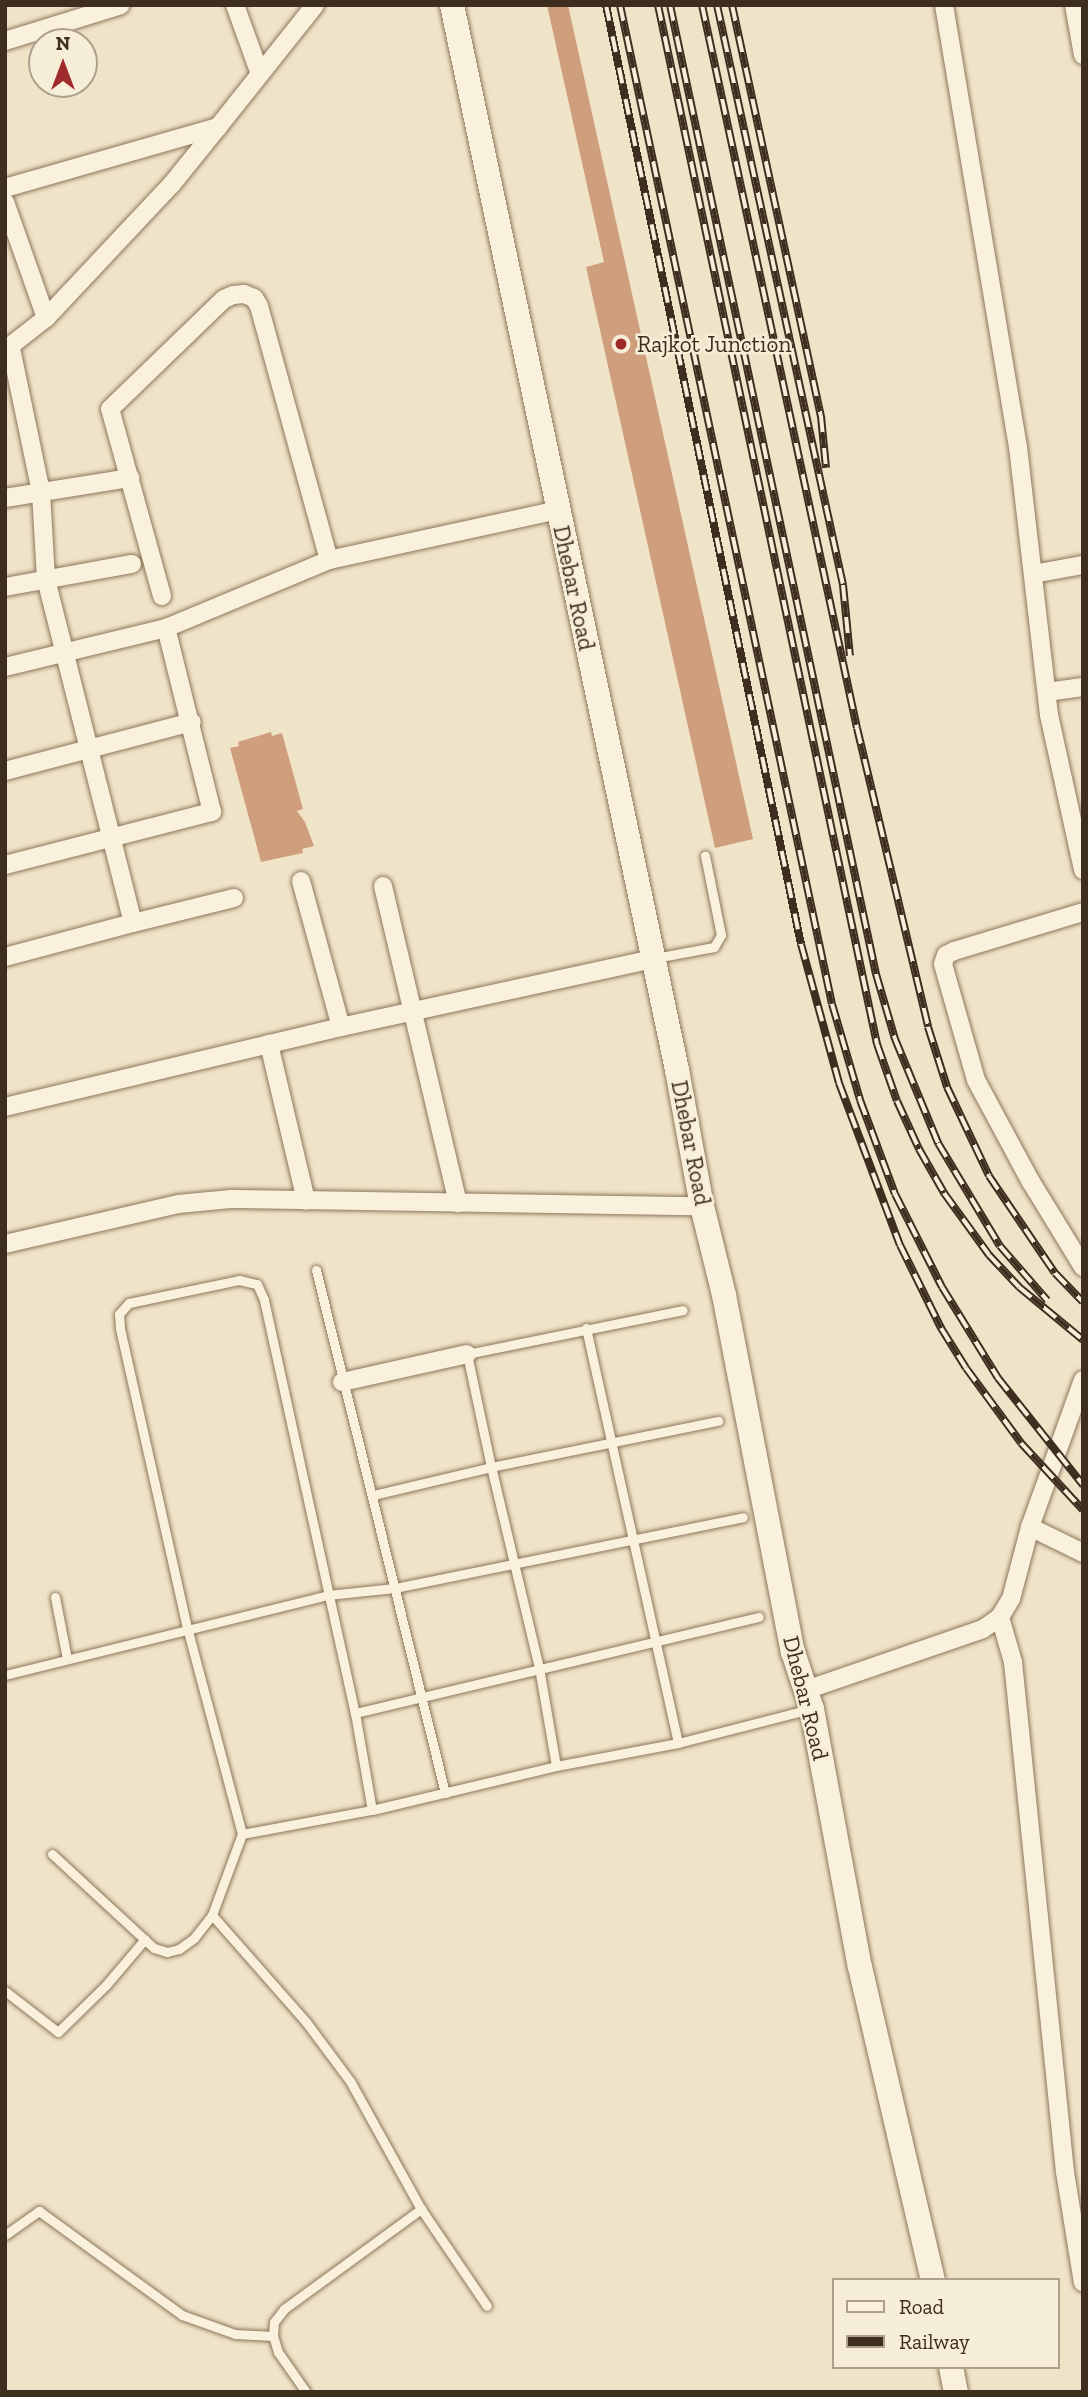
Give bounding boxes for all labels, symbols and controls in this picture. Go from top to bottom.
north arrow [28,28,98,98]
text: N [56,32,70,55]
place label: Rajkot Junction [637,330,792,358]
marker: Rajkot Junction [611,334,631,354]
street label: Dhebar Road [547,523,601,653]
street label: Dhebar Road [665,1078,717,1208]
street label: Dhebar Road [777,1633,835,1763]
legend [832,2278,1060,2369]
text: Road [899,2294,944,2319]
text: Railway [899,2329,970,2354]

